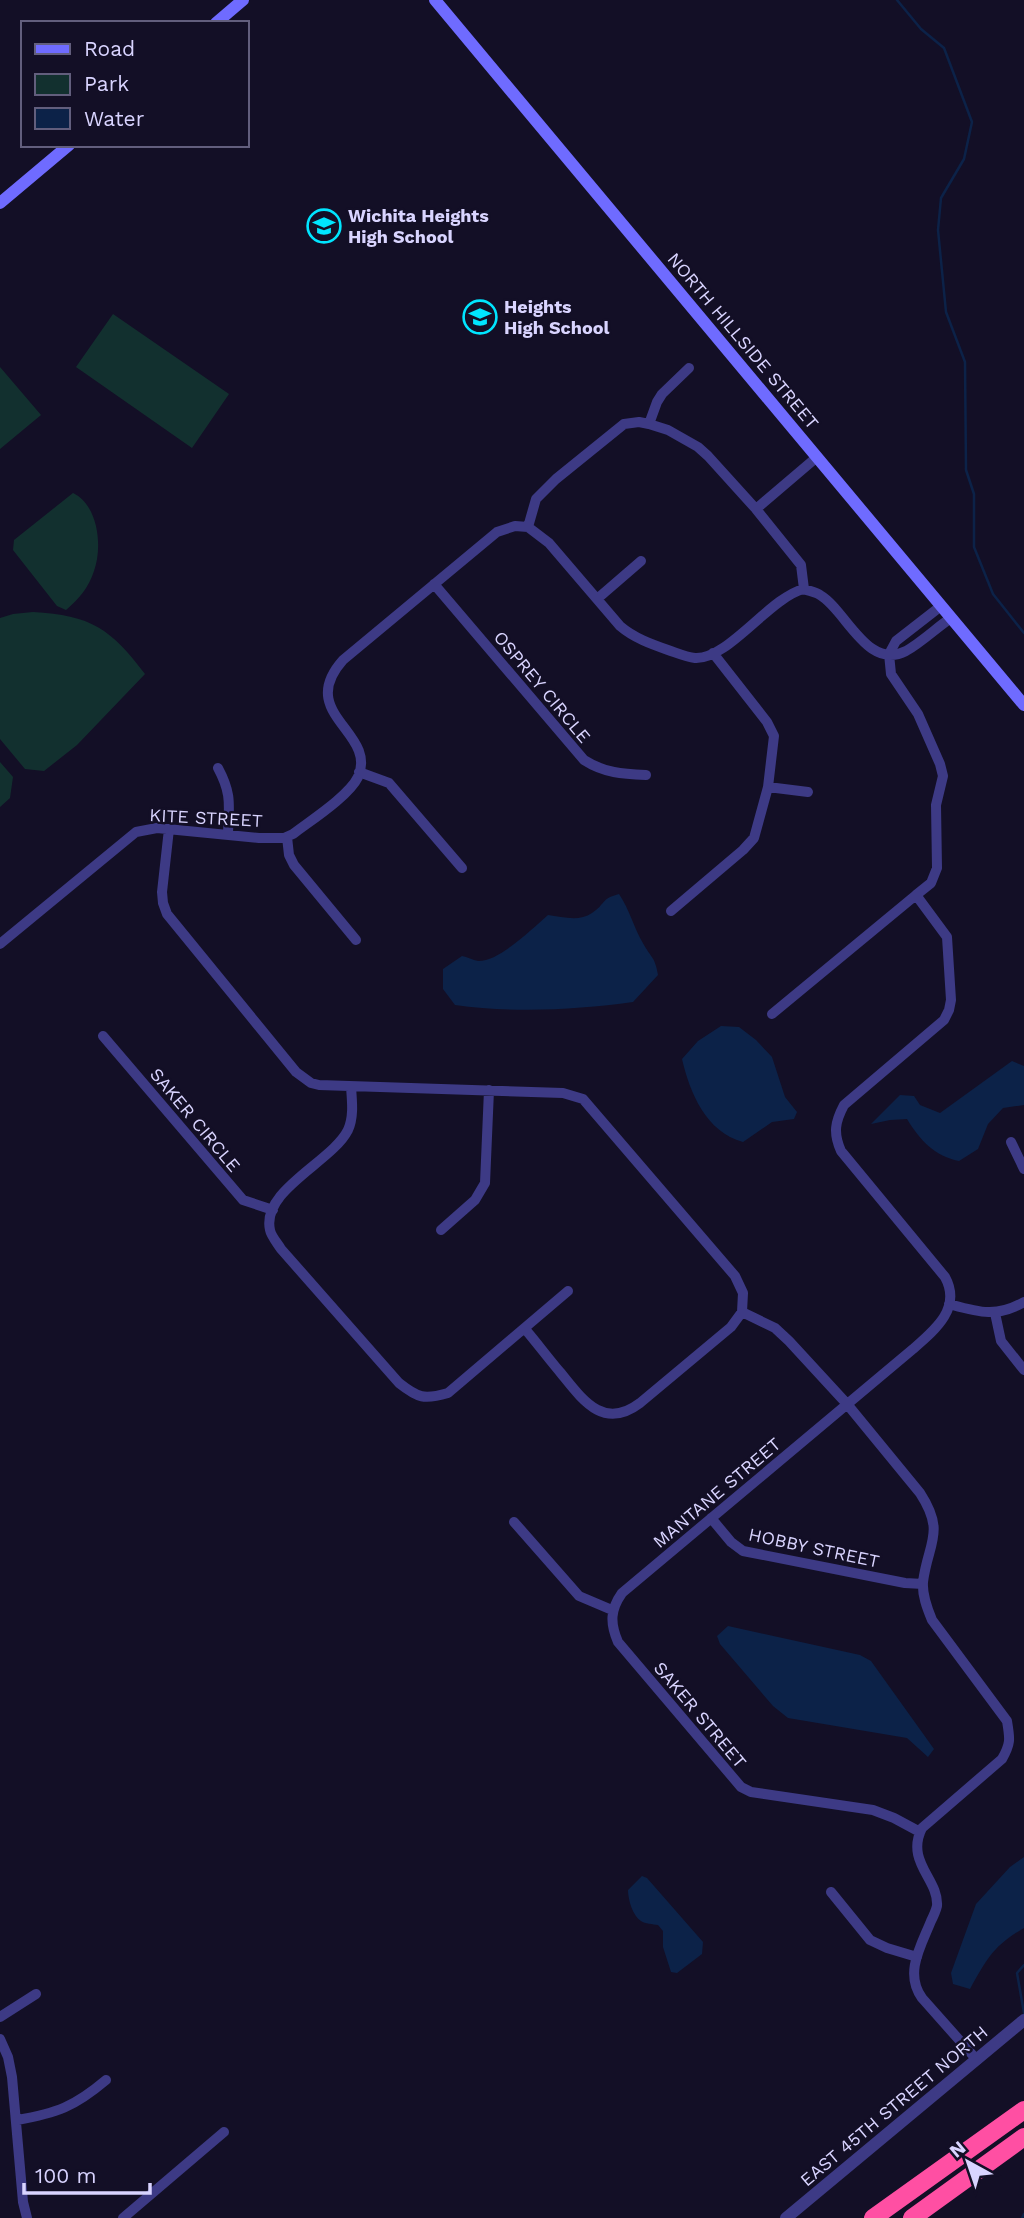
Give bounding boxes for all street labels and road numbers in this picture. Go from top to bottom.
street label: NORTH HILLSIDE STREET [663,248,823,433]
street label: OSPREY CIRCLE [490,627,595,747]
street label: KITE STREET [149,804,263,831]
street label: SAKER CIRCLE [146,1064,245,1176]
street label: MANTANE STREET [649,1433,785,1552]
street label: HOBBY STREET [747,1523,882,1572]
street label: SAKER STREET [650,1657,751,1772]
street label: EAST 45TH STREET NORTH [795,2021,993,2191]

